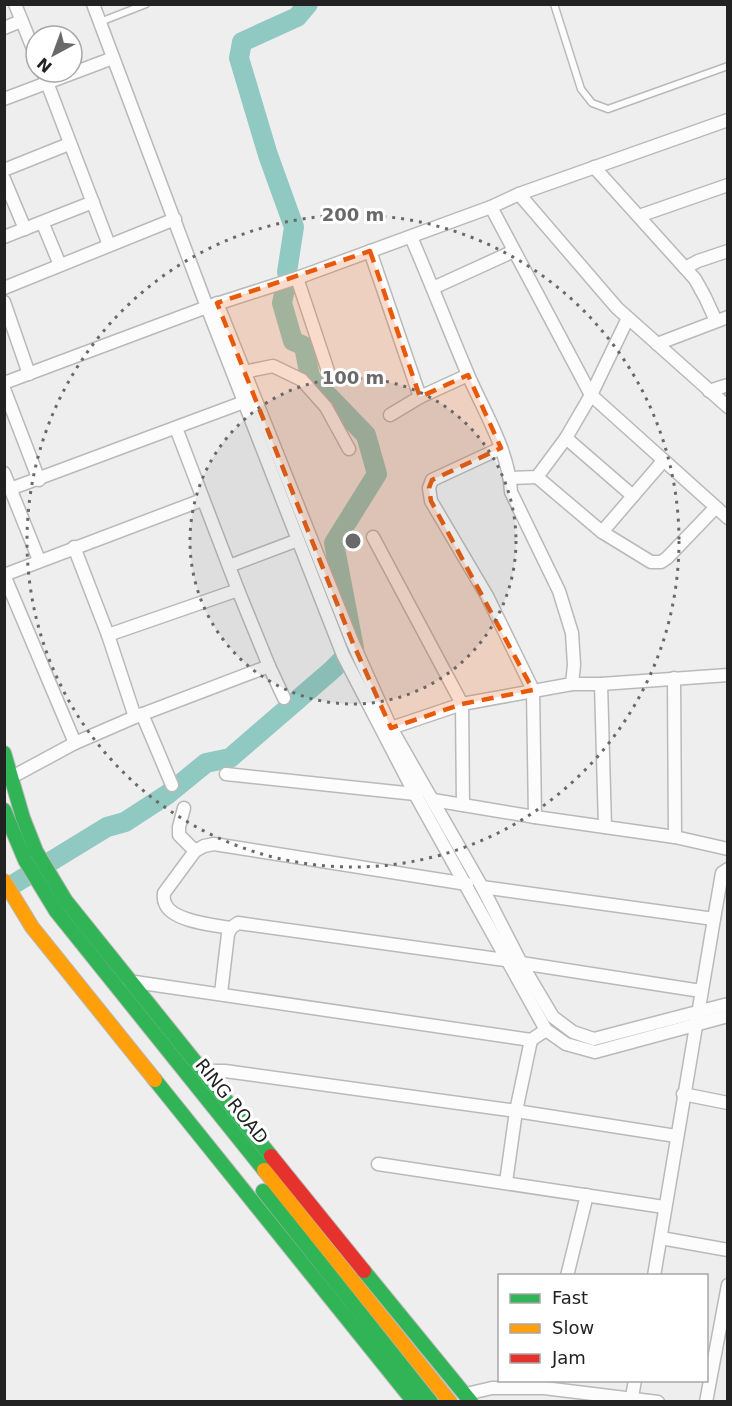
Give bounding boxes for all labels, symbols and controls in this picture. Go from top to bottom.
north arrow [24,24,84,84]
text: N [33,53,56,77]
text: 200 m [322,204,384,225]
text: 100 m [322,367,384,388]
centre of rings [343,531,363,551]
street label: RING ROAD [191,1054,273,1148]
legend [498,1274,708,1382]
text: Fast [552,1287,588,1308]
text: Slow [552,1317,594,1338]
text: Jam [551,1347,586,1368]

